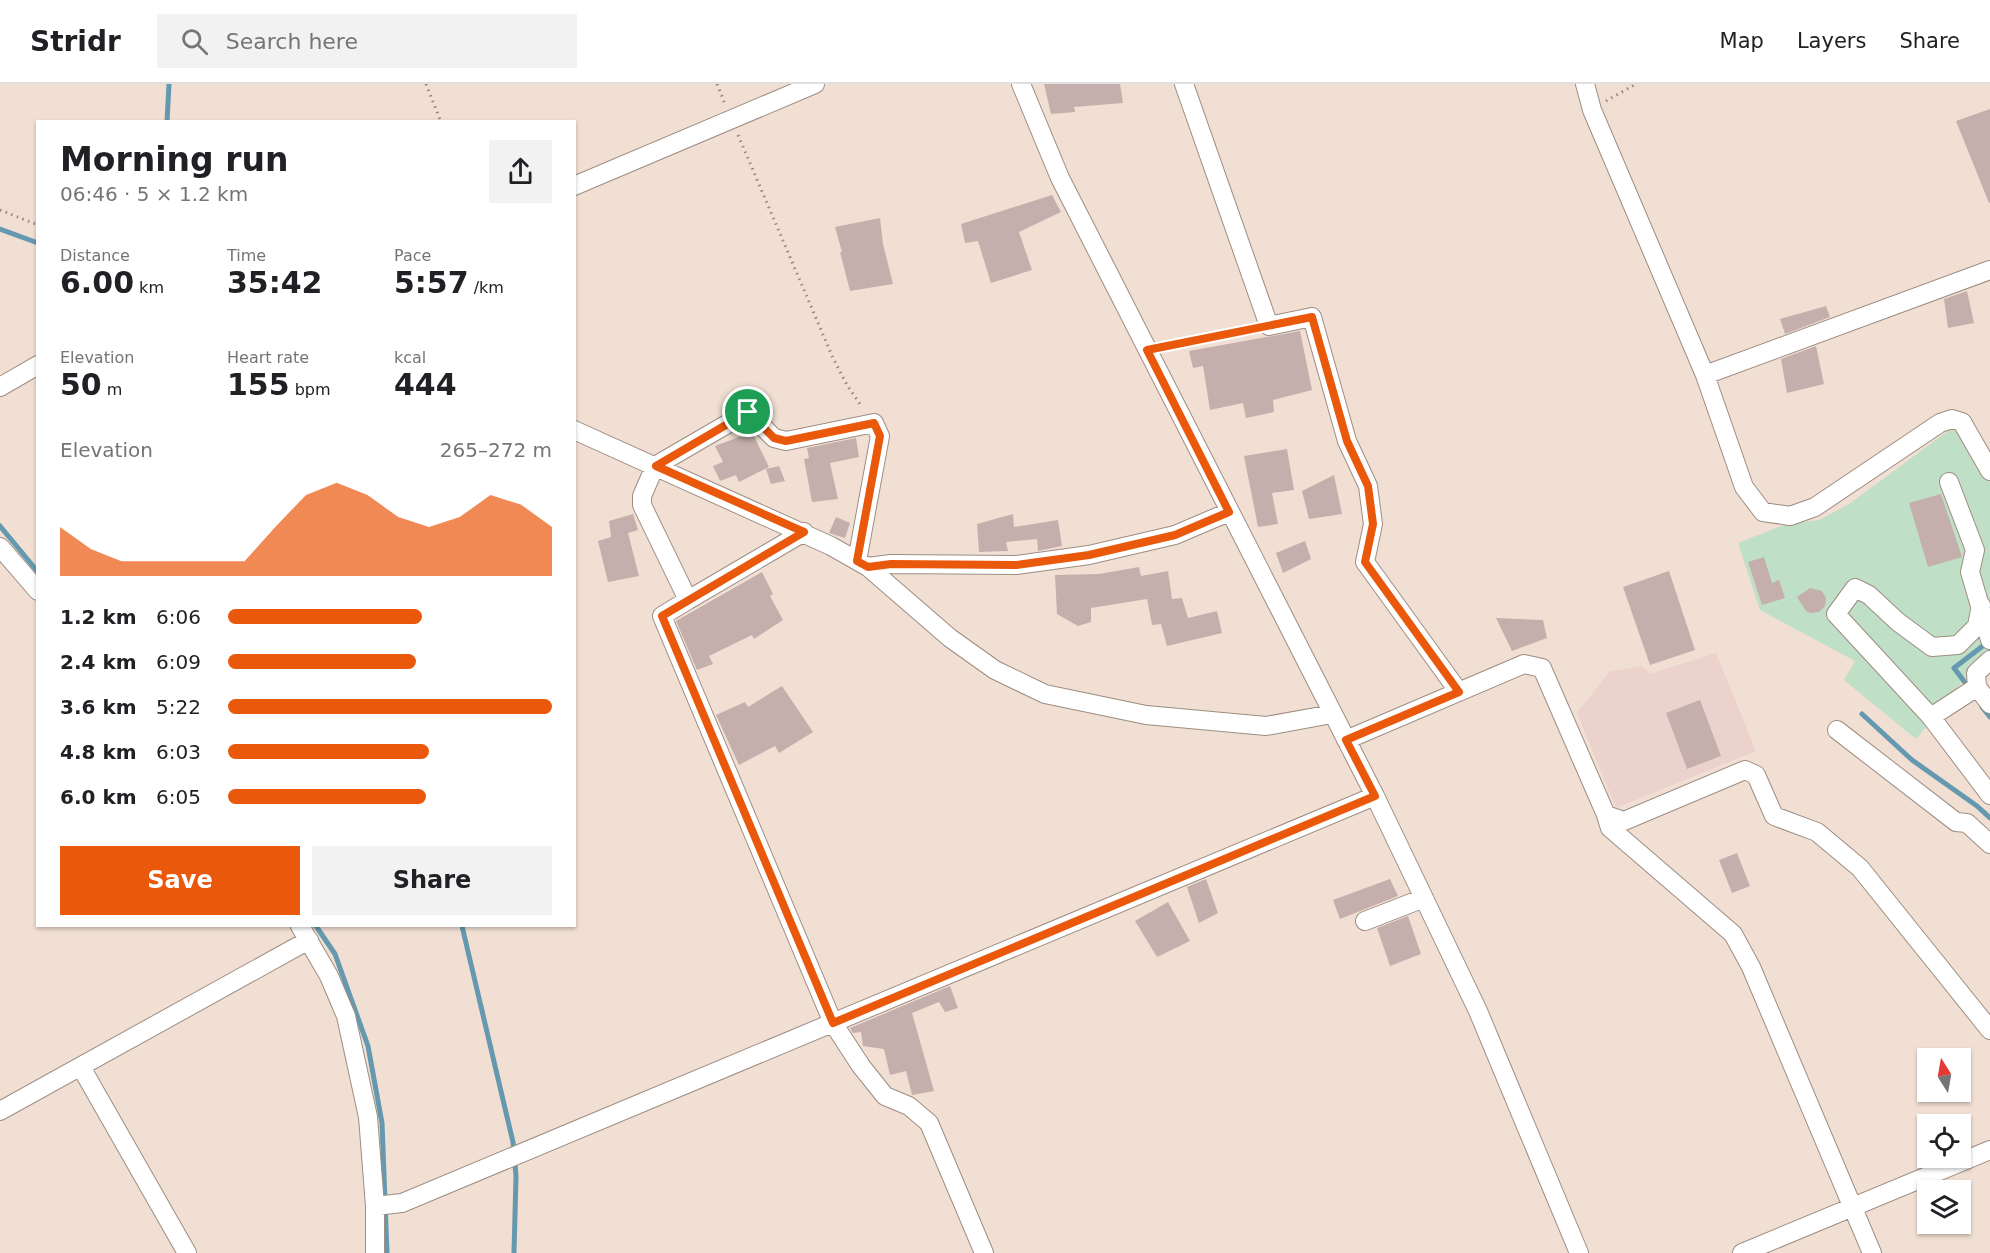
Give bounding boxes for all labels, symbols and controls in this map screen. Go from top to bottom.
search box [157,14,577,68]
text: Stridr [30,25,121,58]
icon: search [178,25,211,58]
text: Search here [226,29,358,54]
text: Map [1720,29,1764,53]
text: Layers [1797,29,1866,53]
text: Share [1899,29,1960,53]
text: Morning run [60,140,288,179]
button: share [489,140,552,203]
text: 06:46 · 5 × 1.2 km [60,182,248,206]
text: Distance [60,246,130,265]
text: Time [227,246,266,265]
text: Pace [394,246,431,265]
text: 6.00 [60,265,134,300]
text: 35:42 [227,265,323,300]
text: 5:57 [394,265,469,300]
text: km [134,278,164,297]
text: /km [469,278,504,297]
text: Elevation [60,348,134,367]
text: Heart rate [227,348,309,367]
text: kcal [394,348,426,367]
text: 50 [60,367,102,402]
text: 155 [227,367,290,402]
text: 444 [394,367,457,402]
text: m [102,380,122,399]
text: bpm [290,380,331,399]
pin [722,386,773,437]
icon: arrive [731,395,764,428]
text: Elevation [60,438,153,462]
text: 265–272 m [440,438,552,462]
text: 1.2 km [60,605,137,629]
text: 6:06 [156,605,201,629]
text: 2.4 km [60,650,137,674]
text: 6:09 [156,650,201,674]
text: 3.6 km [60,695,137,719]
text: 5:22 [156,695,201,719]
text: 4.8 km [60,740,137,764]
text: 6:03 [156,740,201,764]
text: 6.0 km [60,785,137,809]
text: 6:05 [156,785,201,809]
button: Save [60,846,300,915]
button: Share [312,846,552,915]
north arrow [1917,1048,1971,1102]
map controls [1917,1048,1971,1234]
button: locate [1917,1114,1971,1168]
button: layers [1917,1180,1971,1234]

